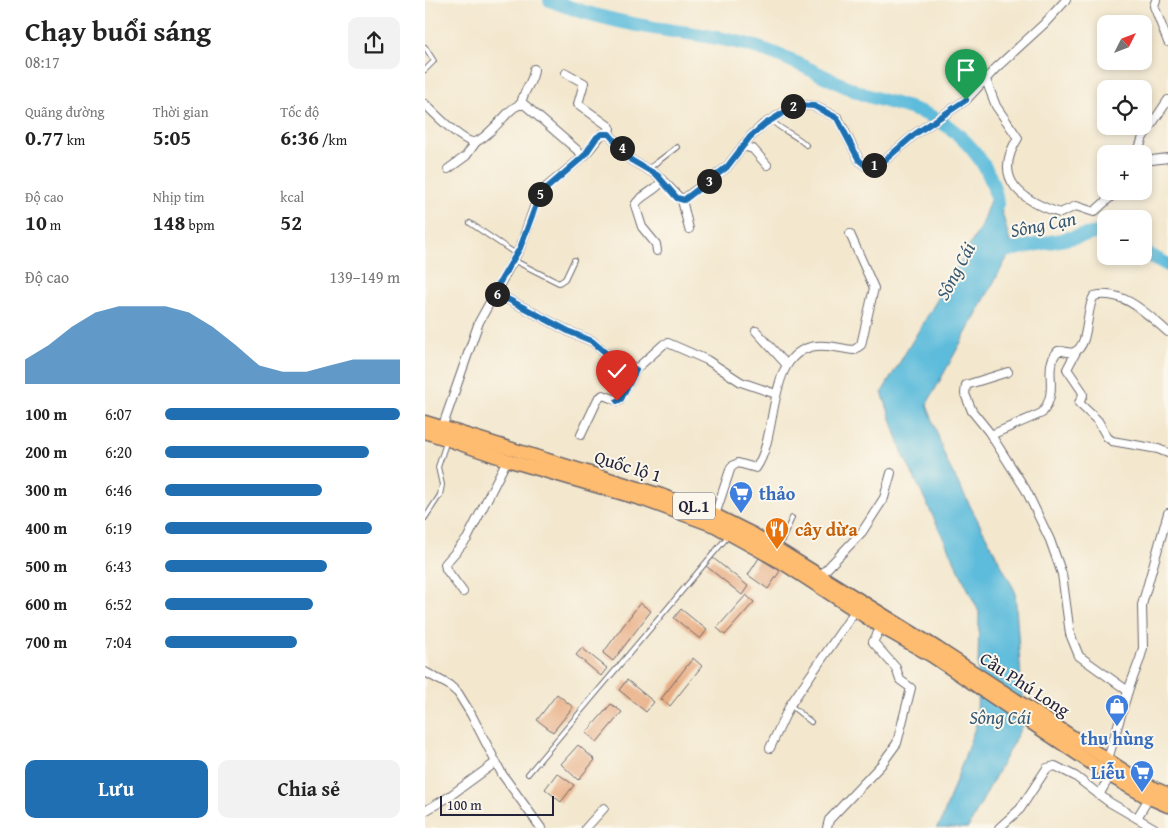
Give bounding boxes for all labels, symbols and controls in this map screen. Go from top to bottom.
text: Chạy buổi sáng [25,10,211,51]
north arrow [1097,15,1153,70]
map controls [1097,15,1152,265]
button: share [348,17,400,69]
pin [945,49,987,100]
text: 08:17 [25,50,60,74]
icon: arrive [952,56,980,84]
button: locate [1097,80,1152,135]
pin: 2 [781,94,805,118]
text: 2 [790,96,797,116]
text: Quãng đường [25,102,105,122]
text: Thời gian [153,102,209,122]
text: Tốc độ [280,102,319,122]
text: 0.77 [25,122,64,153]
text: 5:05 [153,122,191,153]
text: 6:36 [280,122,319,153]
text: km [64,130,85,150]
text: /km [319,130,347,150]
pin: 4 [609,136,635,160]
text: 4 [619,138,626,158]
button: + [1097,145,1152,200]
pin: 1 [861,152,887,178]
text: 1 [871,155,878,175]
pin: 3 [697,168,721,194]
text: 3 [706,171,713,191]
pin: 5 [527,182,553,206]
text: 5 [537,184,544,204]
text: Độ cao [25,187,64,207]
text: Nhịp tim [153,187,205,207]
text: kcal [280,187,304,207]
water label: Sông Cạn [1008,204,1079,244]
text: 10 [25,207,47,238]
text: 148 [153,207,185,238]
text: 52 [280,207,302,238]
button: − [1097,210,1152,265]
text: m [47,215,61,235]
text: bpm [185,215,215,235]
water label: Sông Cái [928,237,982,305]
text: Độ cao [25,265,69,289]
text: 139–149 m [330,265,400,289]
pin: 6 [485,282,509,306]
text: 6 [494,284,501,304]
pin [596,350,638,401]
icon: check [603,357,631,385]
text: 100 m [25,402,67,426]
text: 6:07 [105,402,132,426]
text: 200 m [25,440,67,464]
text: 6:20 [105,440,132,464]
street label: Quốc lộ 1 [591,443,665,489]
text: 300 m [25,478,67,502]
text: 6:46 [105,478,132,502]
supermarket icon: thảo [728,480,754,514]
place label: thảo [759,480,796,507]
road number: QL.1 [673,492,715,520]
text: 400 m [25,516,67,540]
text: 6:19 [105,516,132,540]
restaurant icon: cây dừa [764,516,790,550]
place label: cây dừa [795,516,859,543]
text: 500 m [25,554,67,578]
text: 6:43 [105,554,132,578]
text: 600 m [25,592,67,616]
text: 6:52 [105,592,132,616]
text: 700 m [25,630,67,654]
text: 7:04 [105,630,132,654]
street label: Cầu Phú Long [975,645,1075,723]
shop icon: thu hùng [1104,693,1130,727]
water label: Sông Cái [969,703,1031,731]
place label: thu hùng [1081,725,1154,752]
place label: Liễu [1091,759,1126,786]
supermarket icon: Liễu [1129,759,1155,793]
button: Lưu [25,760,208,818]
button: Chia sẻ [218,760,400,818]
scale bar [440,793,554,816]
text: 100 m [447,795,482,815]

